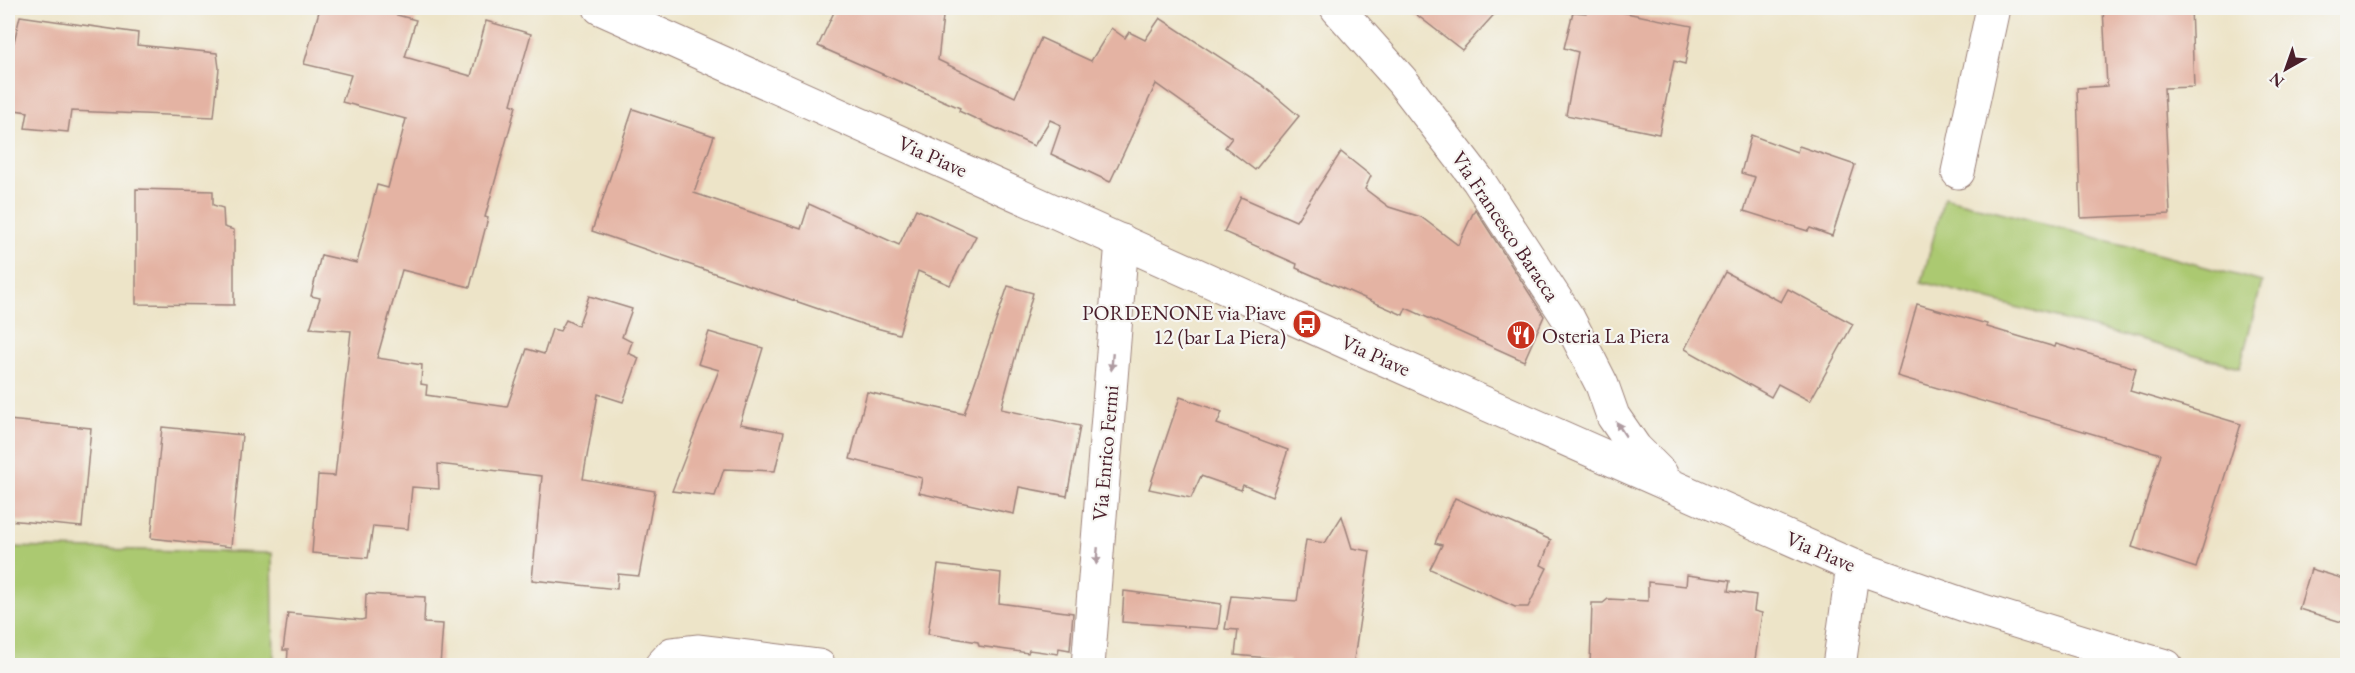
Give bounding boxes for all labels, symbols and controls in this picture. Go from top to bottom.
north arrow [2256,39,2316,99]
text: N [2265,68,2288,92]
street label: Via Piave [894,129,972,183]
street label: Via Francesco Baracca [1446,146,1567,307]
place label: PORDENONE via Piave 12 (bar La Piera) [1082,299,1286,350]
bus stop icon: PORDENONE via Piave 12 (bar La Piera) [1291,308,1323,340]
restaurant icon: Osteria La Piera [1505,319,1537,351]
place label: Osteria La Piera [1542,322,1670,349]
street label: Via Piave [1337,328,1415,382]
one-way arrow [1107,352,1117,371]
street label: Via Enrico Fermi [1086,384,1124,522]
one-way arrow [1616,421,1627,437]
street label: Via Piave [1782,524,1860,578]
one-way arrow [1092,547,1102,566]

